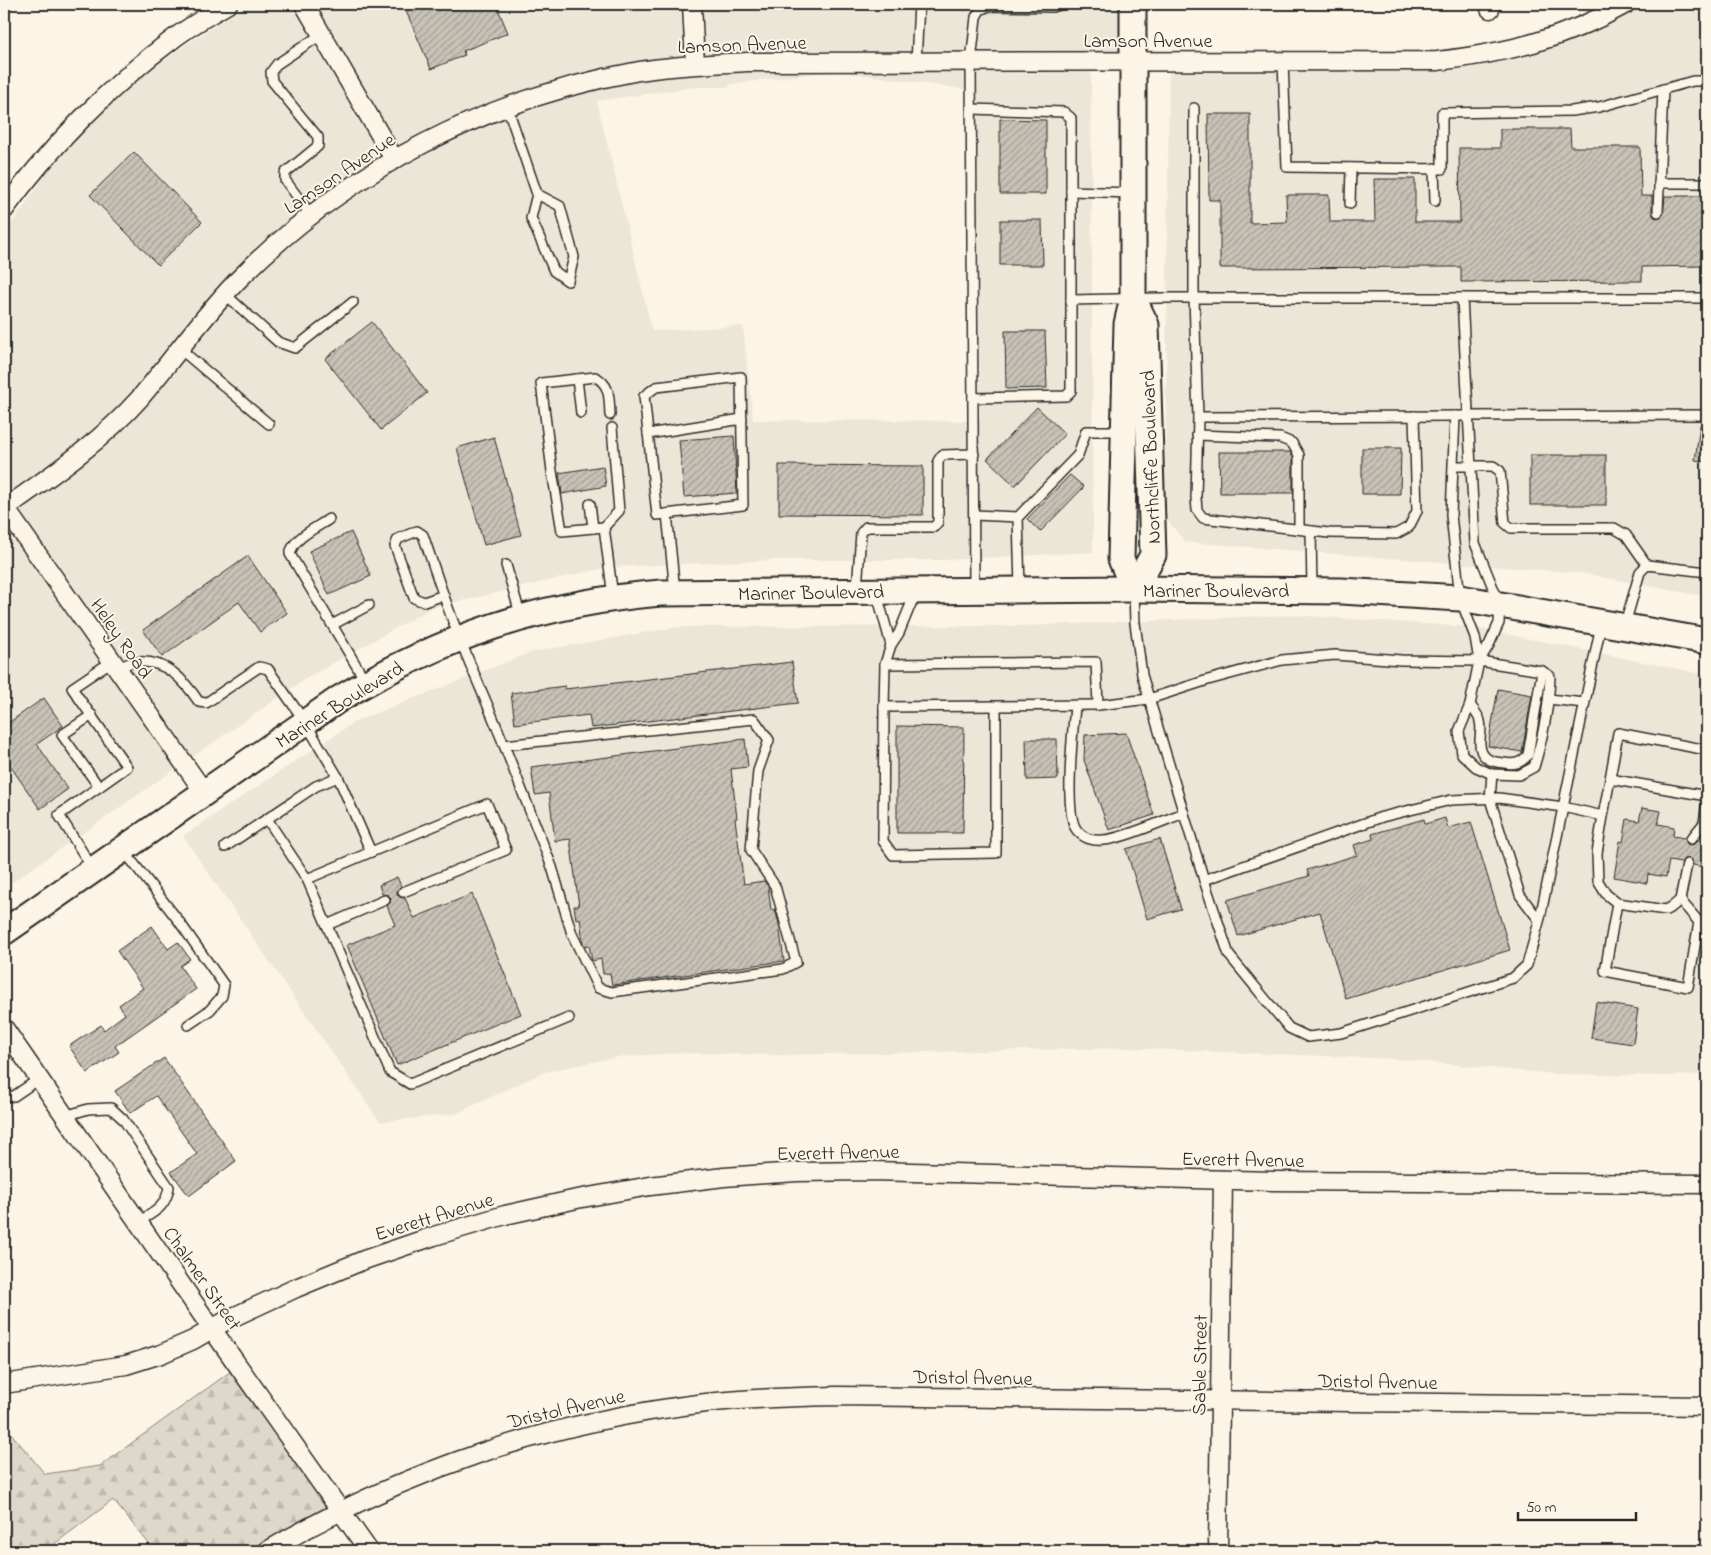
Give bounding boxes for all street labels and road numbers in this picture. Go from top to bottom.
street label: Lamson Avenue [1084,28,1213,57]
street label: Lamson Avenue [677,30,807,63]
street label: Lamson Avenue [279,127,402,223]
street label: Northcliffe Boulevard [1135,369,1170,544]
street label: Mariner Boulevard [1143,578,1289,607]
street label: Mariner Boulevard [738,579,884,610]
street label: Heley Road [82,593,158,686]
street label: Mariner Boulevard [271,655,410,757]
street label: Everett Avenue [776,1139,900,1170]
street label: Everett Avenue [1181,1146,1305,1177]
street label: Everett Avenue [372,1187,498,1250]
street label: Chalmer Street [154,1222,248,1337]
street label: Sable Street [1186,1314,1217,1416]
street label: Dristol Avenue [912,1364,1033,1395]
street label: Dristol Avenue [1317,1368,1438,1399]
street label: Dristol Avenue [504,1383,628,1438]

